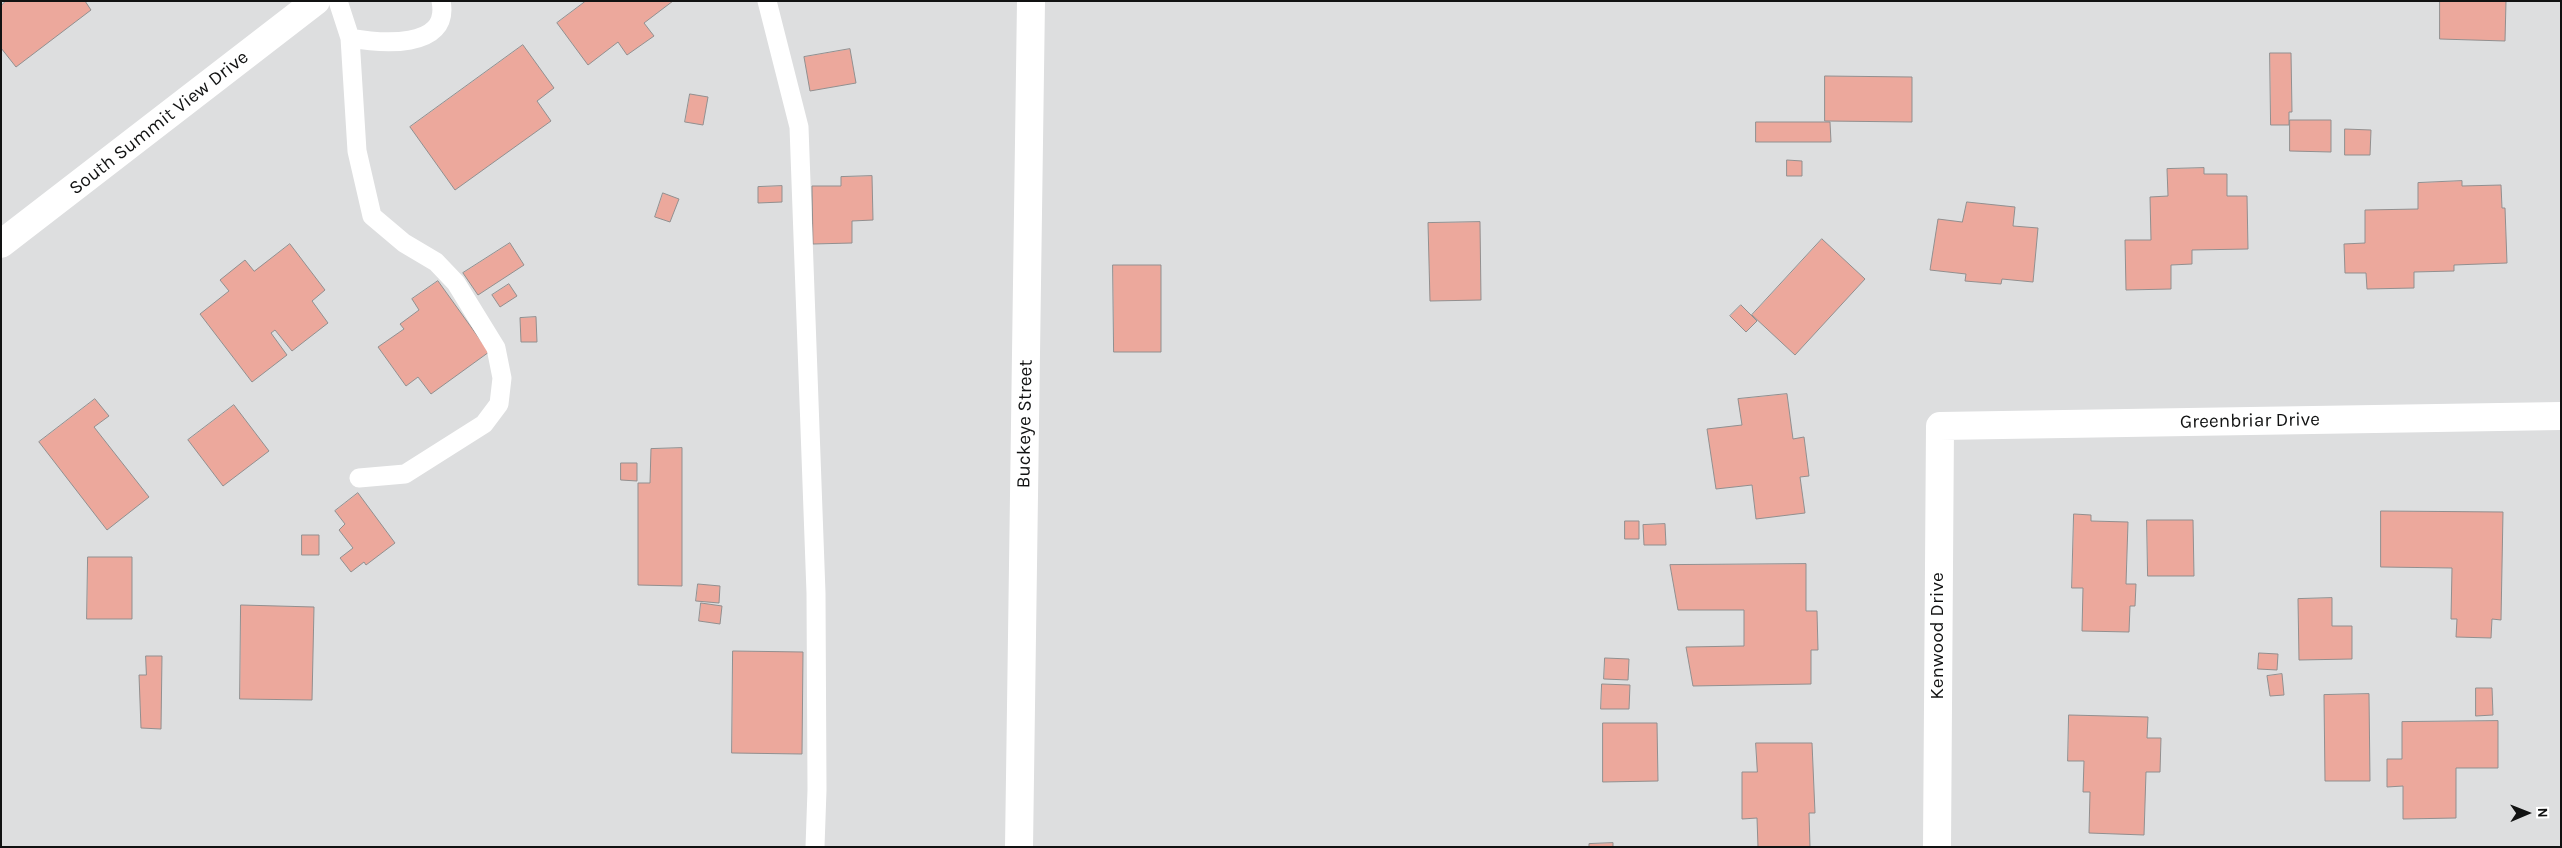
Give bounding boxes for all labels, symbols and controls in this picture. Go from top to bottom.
street label: South Summit View Drive [65,46,253,200]
street label: Buckeye Street [1012,359,1038,489]
street label: Greenbriar Drive [2180,408,2320,434]
street label: Kenwood Drive [1927,572,1949,700]
north arrow [2502,788,2552,838]
text: N [2534,808,2551,818]

